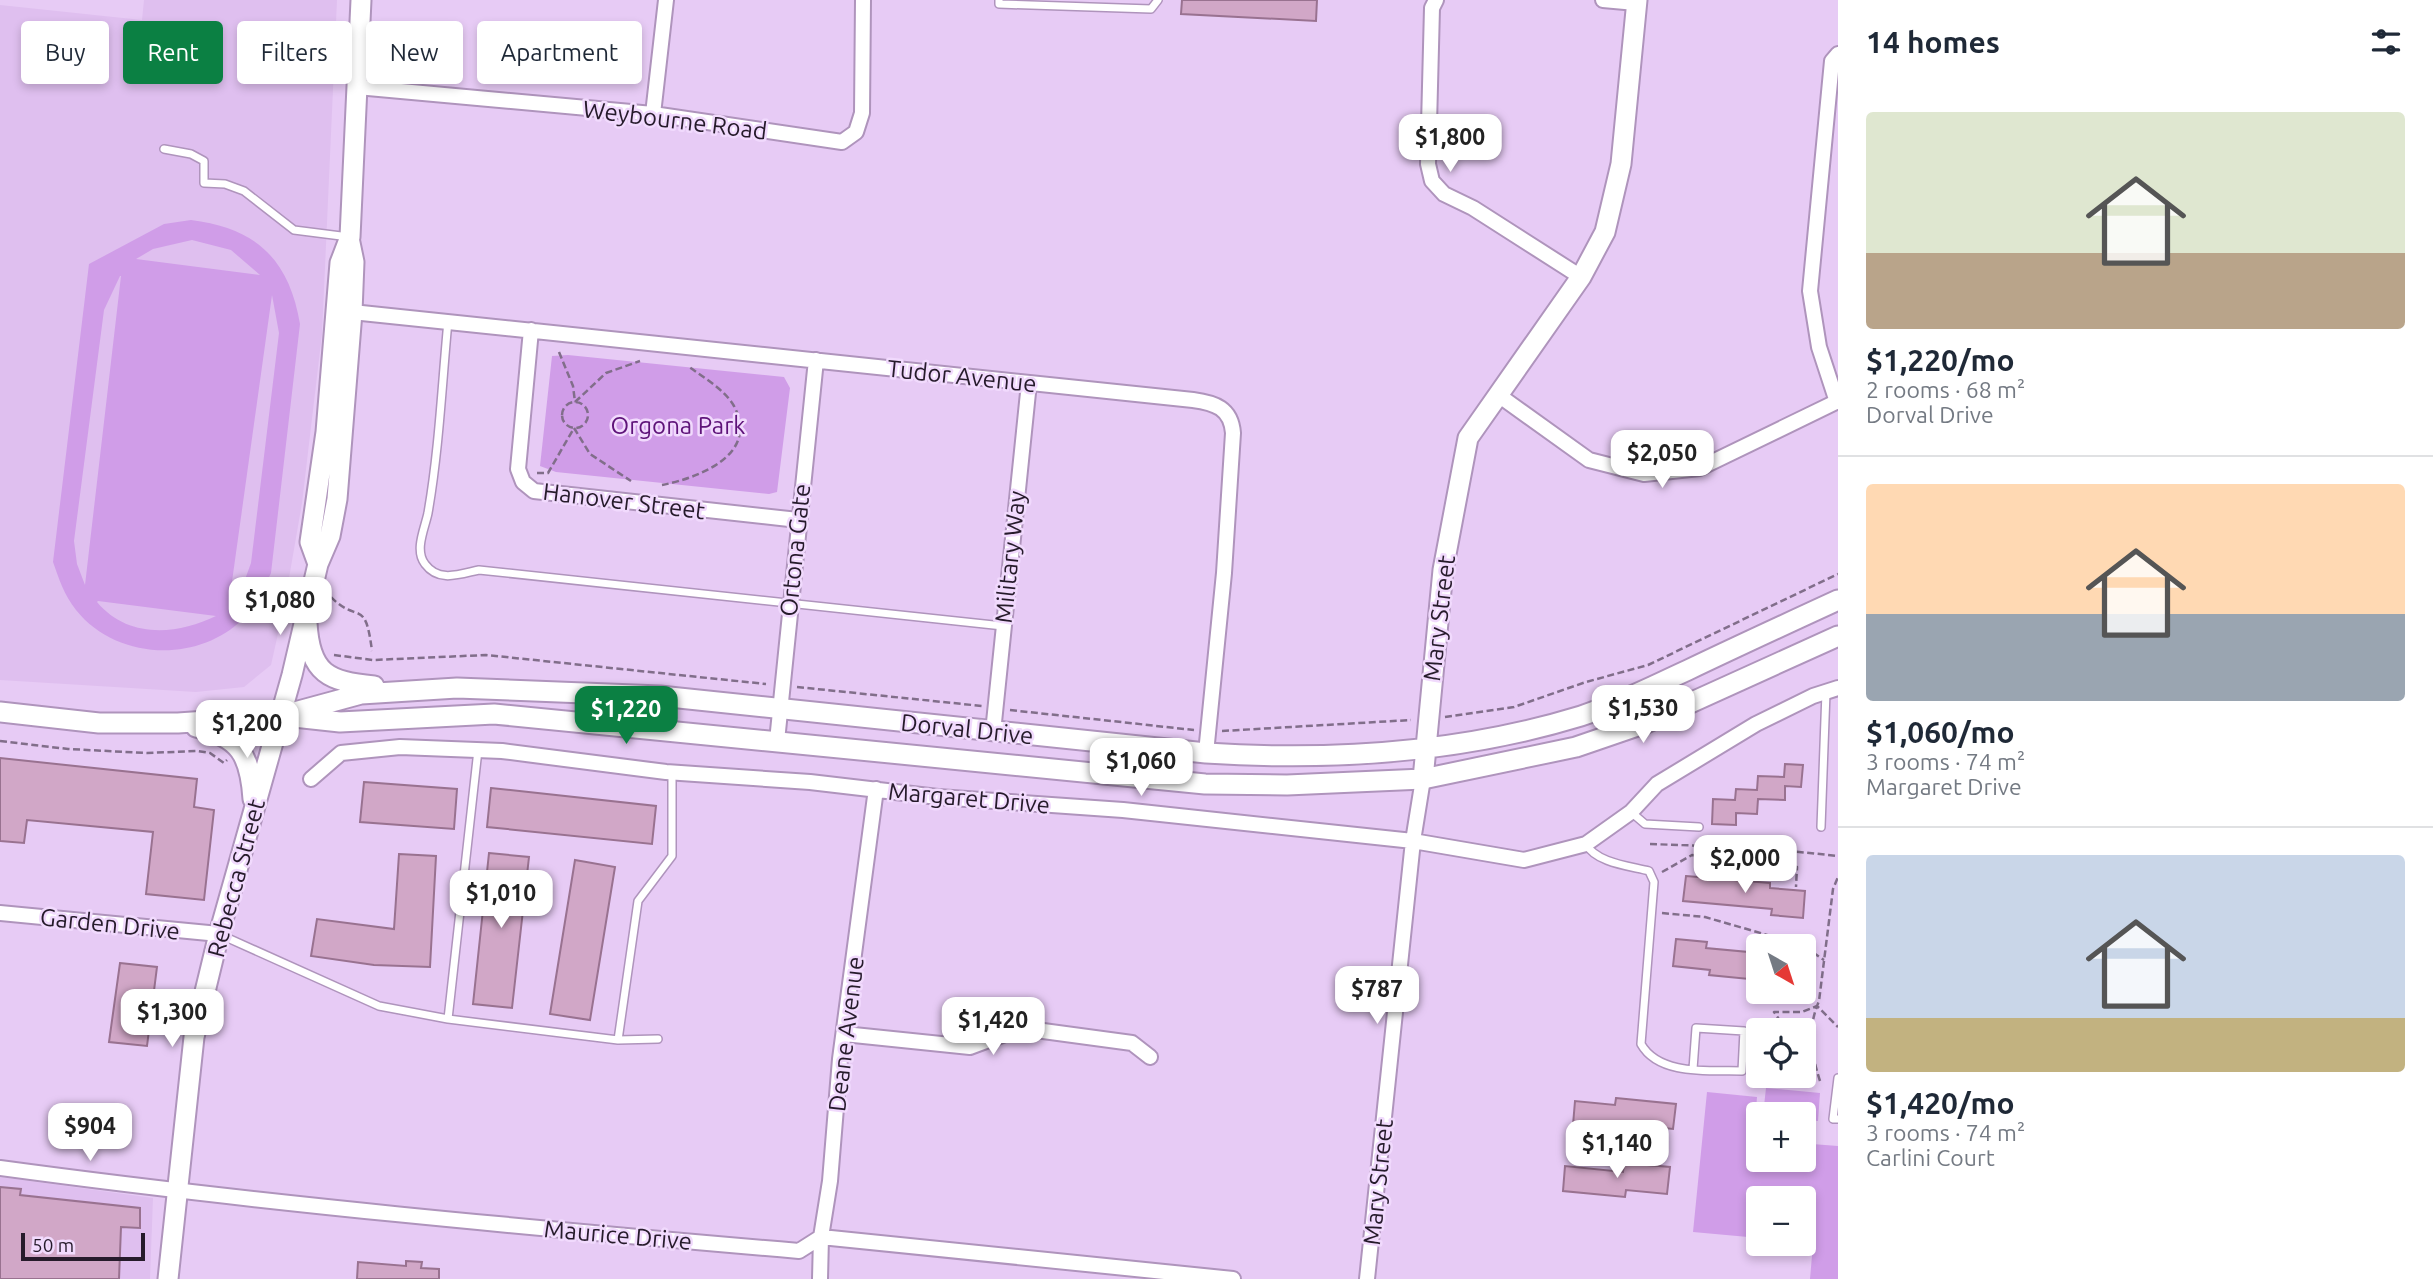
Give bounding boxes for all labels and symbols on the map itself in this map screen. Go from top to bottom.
street label: Weybourne Road [581,95,769,145]
pin: $1,800 [1393,114,1507,174]
street label: Tudor Avenue [886,355,1038,397]
park label: Orgona Park [611,412,745,439]
pin: $2,050 [1605,430,1719,490]
street label: Hanover Street [541,478,707,524]
street label: Ortona Gate [775,482,815,618]
street label: Military Way [990,489,1030,624]
street label: Mary Street [1418,553,1460,683]
pin: $1,080 [223,578,337,637]
pin: $1,220 [569,686,683,746]
pin: $1,530 [1586,686,1700,745]
pin: $1,200 [190,700,304,760]
street label: Dorval Drive [899,709,1035,749]
pin: $1,060 [1084,738,1198,798]
street label: Margaret Drive [887,777,1051,819]
street label: Rebecca Street [202,796,270,960]
pin: $2,000 [1688,836,1802,895]
pin: $1,010 [444,870,558,930]
street label: Garden Drive [39,903,181,945]
north arrow [1746,934,1816,1004]
street label: Deane Avenue [823,955,869,1113]
pin: $787 [1336,967,1418,1026]
pin: $1,300 [115,990,229,1049]
pin: $1,420 [936,998,1050,1057]
pin: $904 [49,1104,131,1163]
street label: Mary Street [1358,1117,1398,1247]
pin: $1,140 [1560,1120,1674,1180]
street label: Maurice Drive [543,1215,693,1255]
scale bar [21,1230,145,1262]

